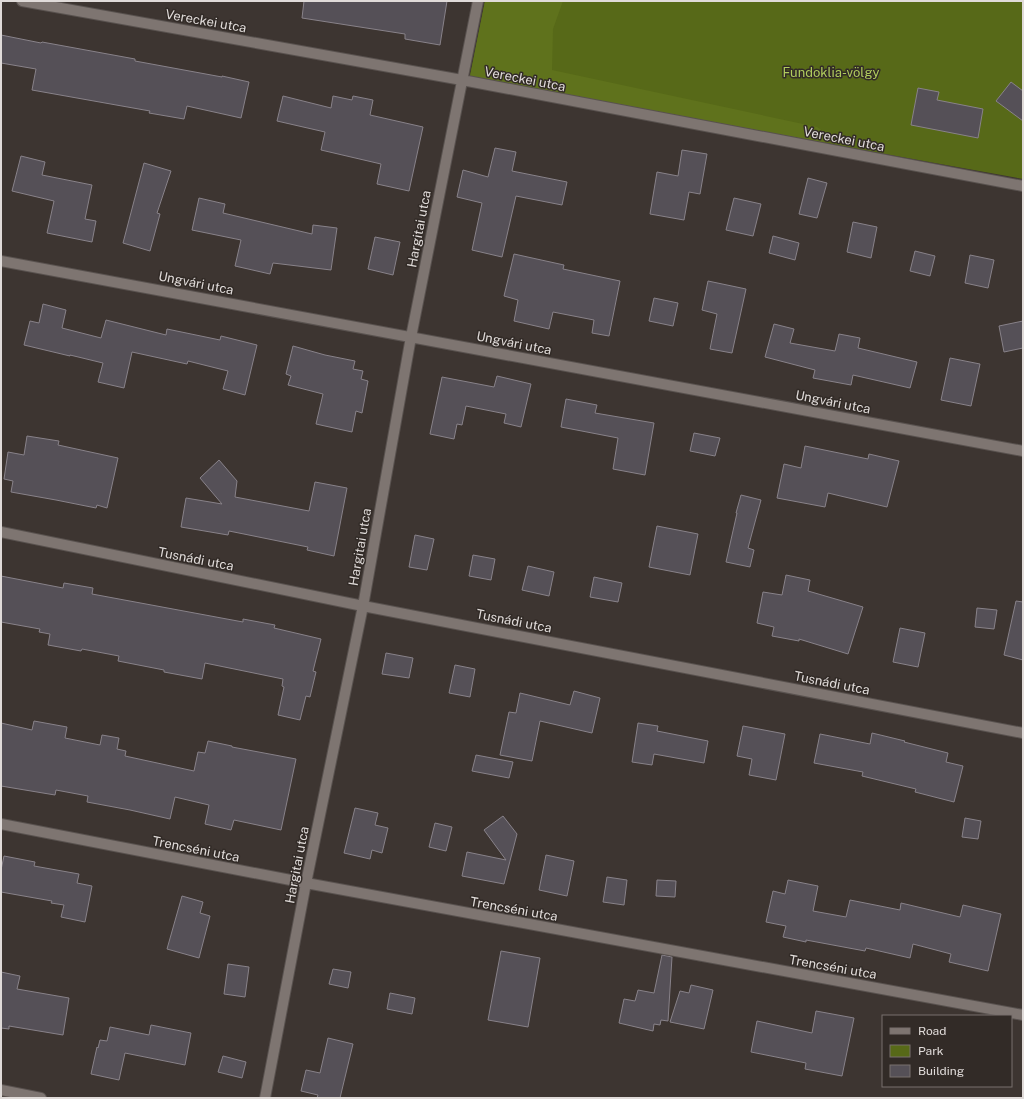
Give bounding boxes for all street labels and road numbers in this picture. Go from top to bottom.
street label: Vereckei utca [164,6,248,36]
street label: Vereckei utca [483,64,567,94]
street label: Vereckei utca [802,124,886,154]
street label: Hargitai utca [404,189,434,269]
street label: Ungvári utca [157,268,235,298]
street label: Ungvári utca [475,328,553,358]
street label: Ungvári utca [794,387,872,417]
street label: Hargitai utca [346,507,374,587]
street label: Tusnádi utca [157,544,235,574]
street label: Tusnádi utca [475,606,553,636]
street label: Tusnádi utca [793,668,871,698]
street label: Hargitai utca [282,825,312,905]
street label: Trencséni utca [151,833,241,865]
street label: Trencséni utca [469,894,559,924]
street label: Trencséni utca [788,952,878,982]

